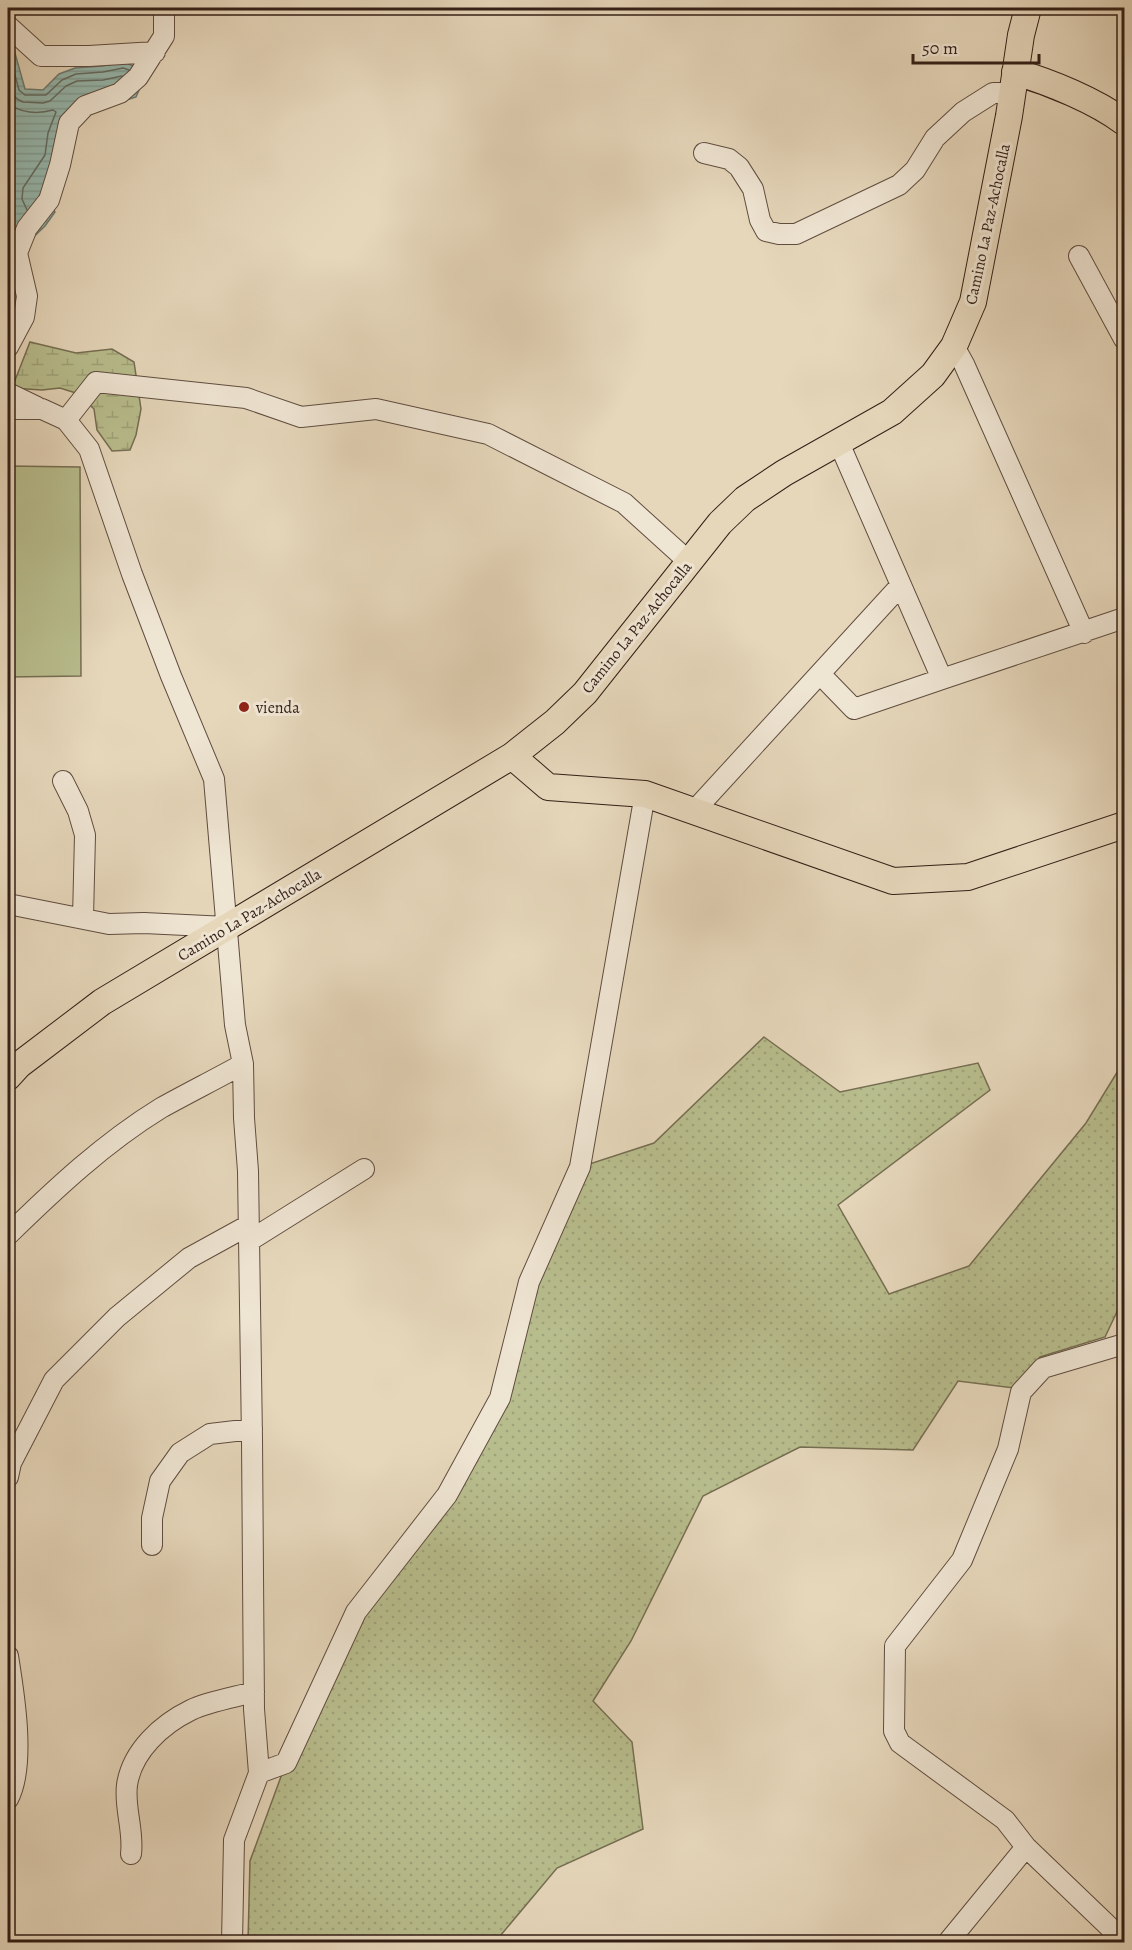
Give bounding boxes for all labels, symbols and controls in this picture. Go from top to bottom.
scale bar [913,27,1039,65]
text: 50 m [922,36,958,60]
street label: Camino La Paz-Achocalla [960,141,1016,307]
street label: Camino La Paz-Achocalla [577,556,697,698]
place label: vienda [255,697,300,719]
marker: vienda [237,700,251,714]
street label: Camino La Paz-Achocalla [173,863,326,967]

